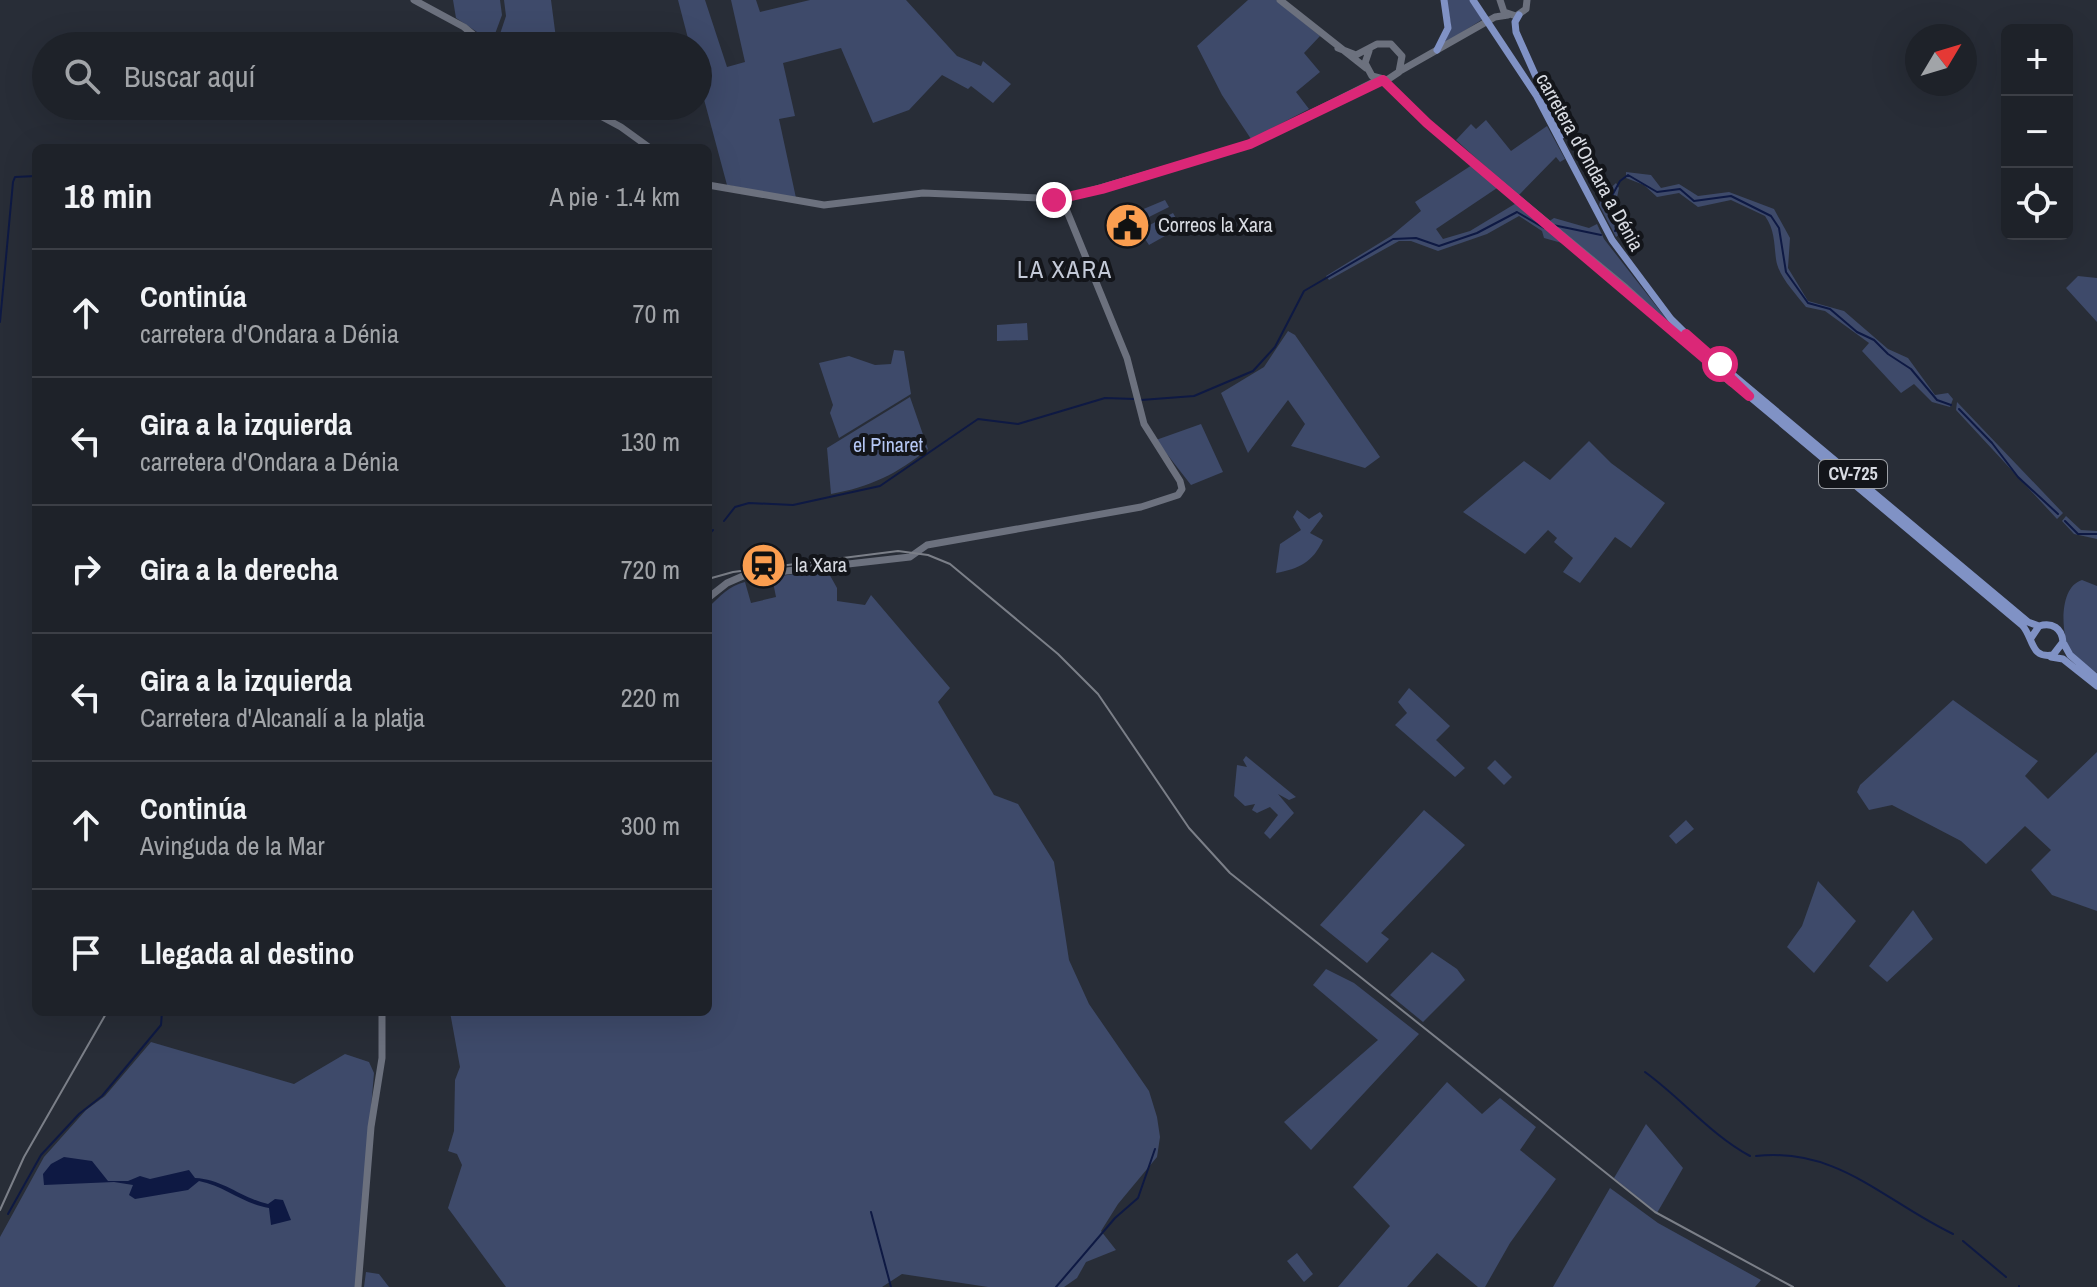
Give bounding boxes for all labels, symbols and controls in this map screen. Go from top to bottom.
north arrow [1905,24,1977,96]
map controls [2001,24,2073,240]
button: + [2001,24,2073,96]
search box [32,32,712,120]
icon: search [60,54,104,98]
text: Buscar aquí [124,56,255,96]
street label: carretera d'Ondara a Dénia [1530,68,1651,255]
button: − [2001,96,2073,168]
button: locate [2001,168,2073,240]
text: 18 min [64,173,152,219]
text: A pie · 1.4 km [550,179,680,214]
route end [1036,182,1072,218]
public building icon: Correos la Xara [1103,201,1151,249]
place label: Correos la Xara [1158,211,1273,238]
district label: LA XARA [1017,253,1113,285]
text: Continúa [140,276,247,316]
icon: ahead [64,291,108,335]
text: 70 m [633,296,680,331]
text: carretera d'Ondara a Dénia [140,316,399,351]
route start [1702,346,1738,382]
text: Gira a la izquierda [140,404,352,444]
icon: left [64,419,108,463]
text: 130 m [621,424,680,459]
park label: el Pinaret [853,431,924,458]
text: carretera d'Ondara a Dénia [140,444,399,479]
road number: CV-725 [1819,460,1887,488]
station icon: la Xara [740,541,788,589]
icon: right [64,547,108,591]
text: Gira a la derecha [140,549,338,589]
place label: la Xara [795,551,847,578]
text: 720 m [621,552,680,587]
text: Gira a la izquierda [140,660,352,700]
icon: left [64,675,108,719]
text: 220 m [621,680,680,715]
text: Carretera d'Alcanalí a la platja [140,700,425,735]
text: Continúa [140,788,247,828]
icon: ahead [64,803,108,847]
text: 300 m [621,808,680,843]
text: Avinguda de la Mar [140,828,325,863]
icon: arrive [64,931,108,975]
text: Llegada al destino [140,933,355,973]

